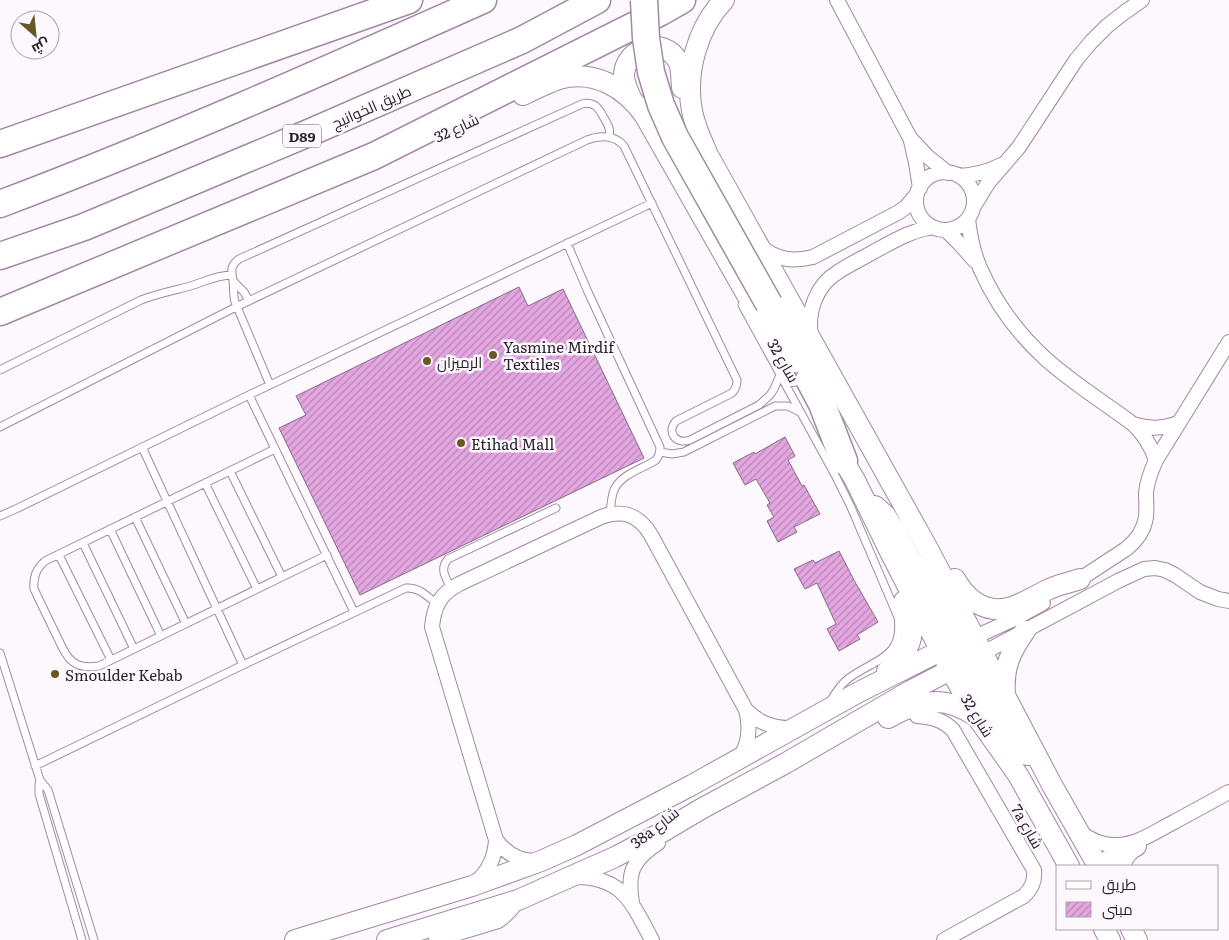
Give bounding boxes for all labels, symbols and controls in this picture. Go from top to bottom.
north arrow [10,10,60,60]
text: ش [29,34,54,60]
street label: طريق الخوانيج [327,78,415,135]
street label: شارع 32 [430,107,483,148]
road number: D89 [283,124,321,148]
street label: شارع 32 [761,334,806,387]
place label: Yasmine Mirdif Textiles [503,335,615,375]
marker: Yasmine Mirdif Textiles [487,349,499,361]
place label: الرميزان [437,350,482,373]
marker: الرميزان [421,355,433,367]
place label: Etihad Mall [471,432,554,455]
marker: Etihad Mall [455,437,467,449]
place label: Smoulder Kebab [65,663,182,686]
marker: Smoulder Kebab [49,668,61,680]
street label: شارع 32 [955,689,1000,742]
street label: 7a شارع [1005,800,1050,853]
street label: 38a شارع [625,801,684,854]
legend [1056,865,1219,930]
text: طريق [1102,872,1136,895]
text: مبنى [1102,897,1133,920]

